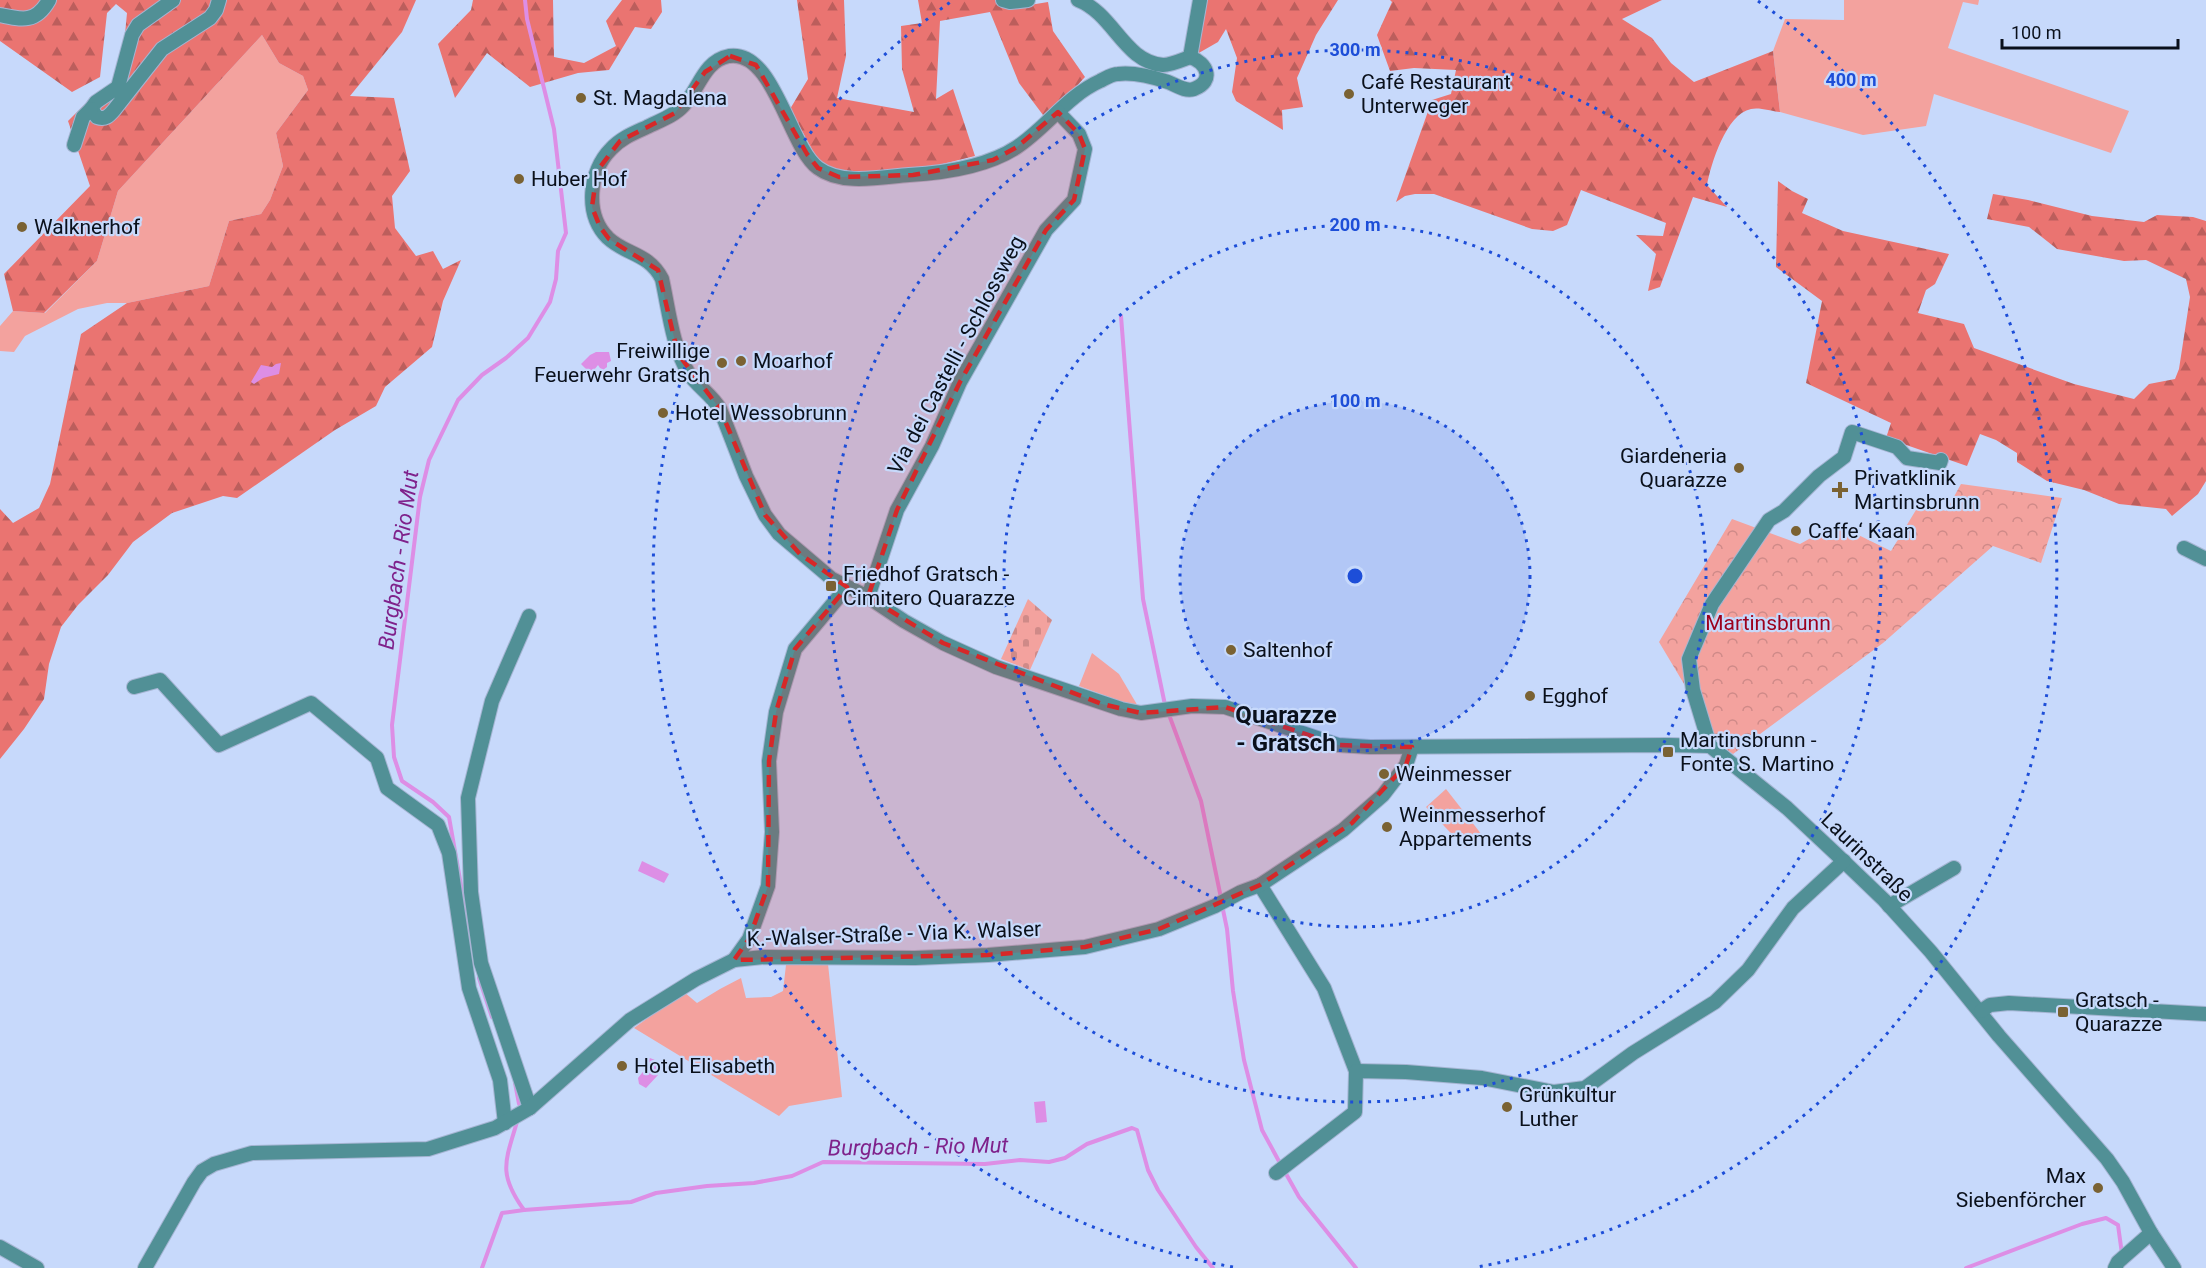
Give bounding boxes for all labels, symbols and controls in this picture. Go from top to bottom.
scale bar [2002,12,2178,50]
text: 100 m [2011,22,2062,43]
text: 300 m [1329,39,1381,60]
text: 400 m [1825,69,1877,90]
place label: Café Restaurant Unterweger [1361,70,1511,118]
place label: St. Magdalena [593,86,727,110]
marker: Café Restaurant Unterweger [1342,87,1356,101]
marker: St. Magdalena [574,91,588,105]
place label: Huber Hof [531,167,628,191]
marker: Huber Hof [512,172,526,186]
text: 200 m [1329,214,1381,235]
place label: Walknerhof [34,215,141,239]
marker: Walknerhof [15,220,29,234]
street label: Via dei Castelli - Schlossweg [883,232,1029,478]
place label: Freiwillige Feuerwehr Gratsch [534,339,710,387]
place label: Moarhof [753,349,833,373]
marker: Moarhof [734,354,748,368]
marker: Freiwillige Feuerwehr Gratsch [715,356,729,370]
text: 100 m [1329,390,1381,411]
place label: Hotel Wessobrunn [675,401,847,425]
marker: Hotel Wessobrunn [656,406,670,420]
place label: Giardeneria Quarazze [1620,444,1727,492]
marker: Giardeneria Quarazze [1732,461,1746,475]
place label: Privatklinik Martinsbrunn [1854,466,1979,514]
water label: Burgbach - Rio Mut [374,468,424,651]
marker: Privatklinik Martinsbrunn [1831,481,1849,499]
place label: Caffe‘ Kaan [1808,519,1915,543]
marker: Caffe‘ Kaan [1789,524,1803,538]
place label: Friedhof Gratsch - Cimitero Quarazze [843,562,1015,610]
centre of rings [1345,566,1365,586]
marker: Friedhof Gratsch - Cimitero Quarazze [824,579,838,593]
park label: Martinsbrunn [1705,611,1831,635]
place label: Saltenhof [1243,638,1333,662]
marker: Saltenhof [1224,643,1238,657]
place label: Egghof [1542,684,1609,708]
marker: Egghof [1523,689,1537,703]
district label: Quarazze - Gratsch [1235,701,1337,757]
place label: Martinsbrunn - Fonte S. Martino [1680,728,1834,776]
marker: Martinsbrunn - Fonte S. Martino [1661,745,1675,759]
place label: Weinmesser [1396,762,1512,786]
marker: Weinmesser [1377,767,1391,781]
place label: Weinmesserhof Appartements [1399,803,1546,851]
street label: Laurinstraße [1816,808,1918,906]
marker: Weinmesserhof Appartements [1380,820,1394,834]
street label: K.-Walser-Straße - Via K. Walser [746,917,1042,951]
place label: Gratsch - Quarazze [2075,988,2162,1036]
marker: Gratsch - Quarazze [2056,1005,2070,1019]
place label: Hotel Elisabeth [634,1054,775,1078]
marker: Hotel Elisabeth [615,1059,629,1073]
place label: Grünkultur Luther [1519,1083,1616,1131]
marker: Grünkultur Luther [1500,1100,1514,1114]
water label: Burgbach - Rio Mut [828,1132,1010,1161]
place label: Max Siebenförcher [1956,1164,2086,1212]
marker: Max Siebenförcher [2091,1181,2105,1195]

